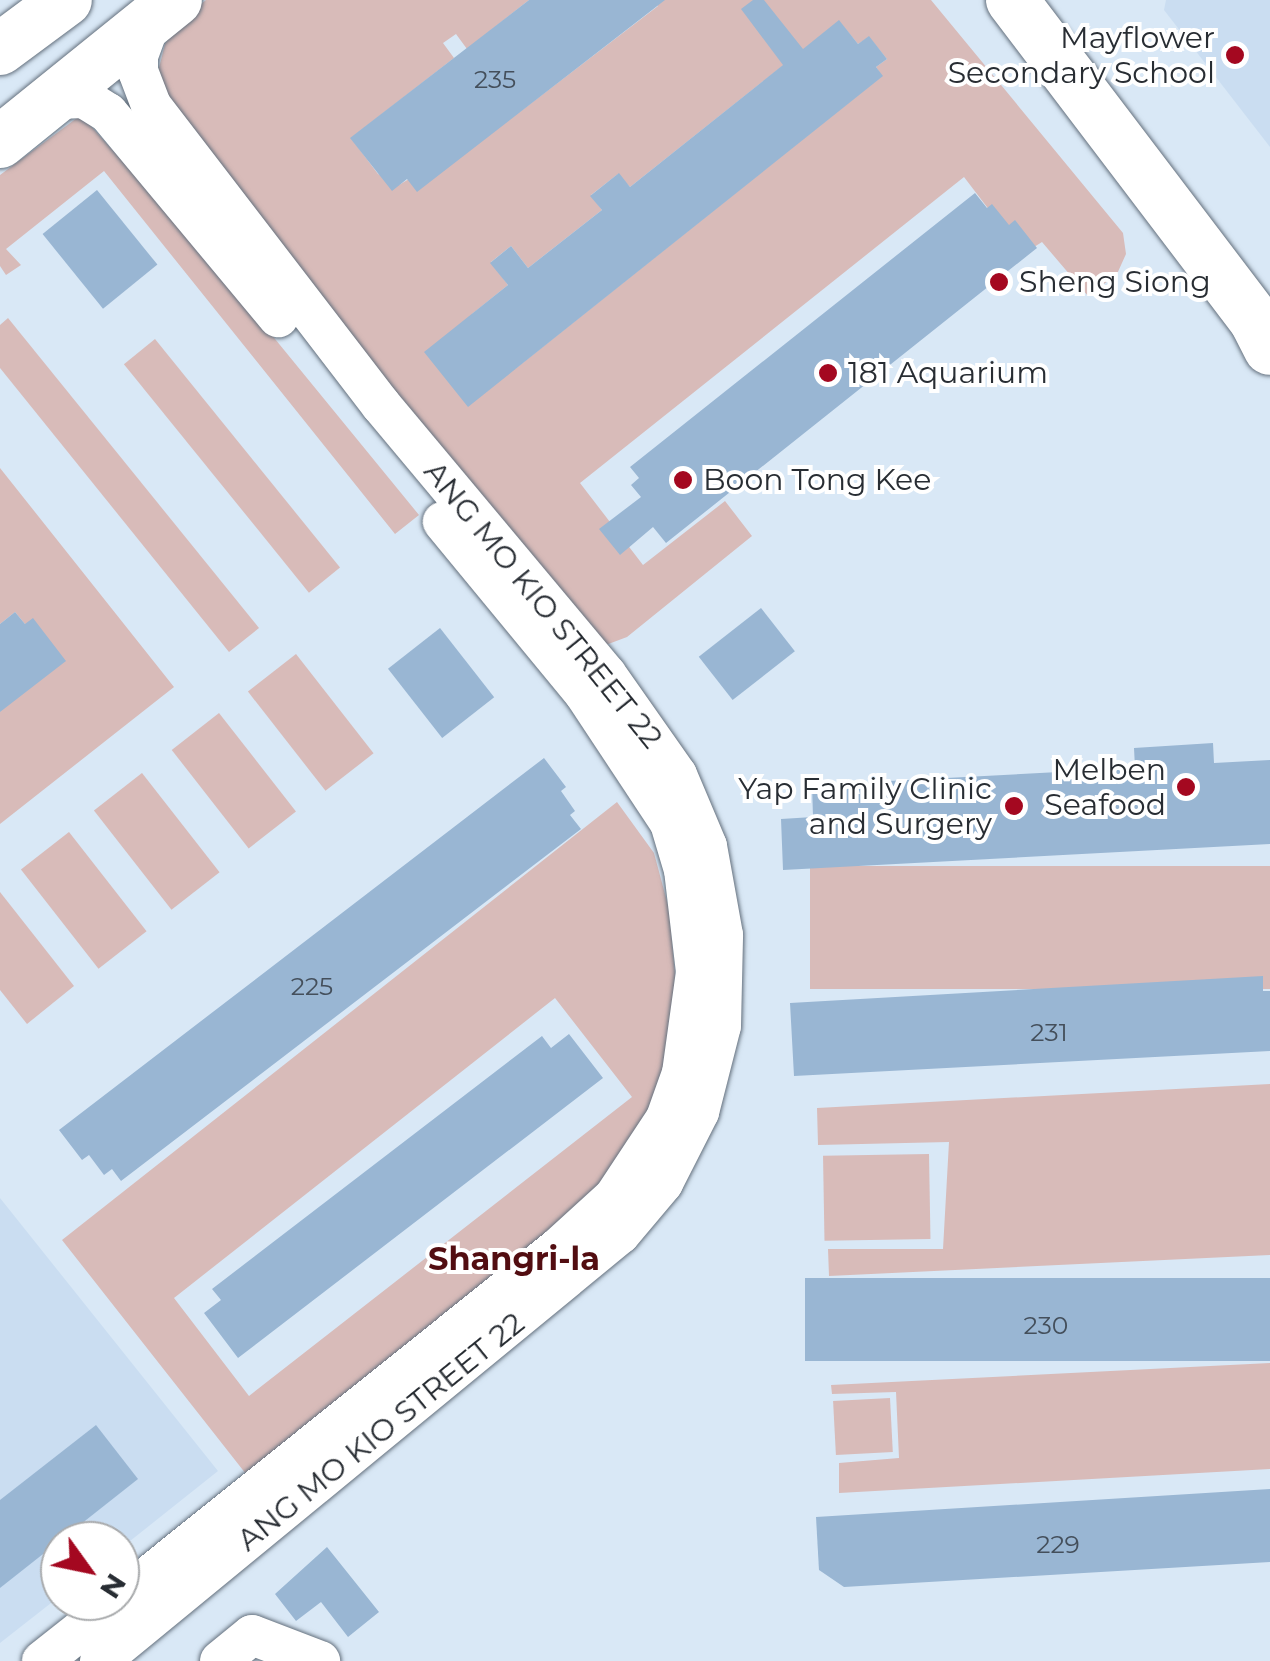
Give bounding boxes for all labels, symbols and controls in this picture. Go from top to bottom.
place label: Mayflower Secondary School [948,20,1215,90]
marker: Mayflower Secondary School [1224,44,1246,66]
house number: 235 [474,64,516,94]
place label: Sheng Siong [1019,264,1211,300]
marker: Sheng Siong [988,271,1010,293]
place label: 181 Aquarium [848,355,1048,391]
marker: 181 Aquarium [817,362,839,384]
street label: ANG MO KIO STREET 22 [416,454,670,756]
place label: Boon Tong Kee [703,462,931,498]
marker: Boon Tong Kee [672,469,694,491]
place label: Melben Seafood [1044,752,1166,822]
place label: Yap Family Clinic and Surgery [738,771,992,842]
marker: Melben Seafood [1175,776,1197,798]
marker: Yap Family Clinic and Surgery [1001,793,1027,819]
house number: 225 [291,971,333,1001]
house number: 231 [1030,1017,1068,1047]
district label: Shangri-la [428,1240,600,1278]
street label: ANG MO KIO STREET 22 [230,1305,532,1559]
house number: 230 [1024,1310,1068,1340]
north arrow [40,1521,140,1621]
house number: 229 [1036,1529,1080,1559]
text: N [93,1568,134,1605]

